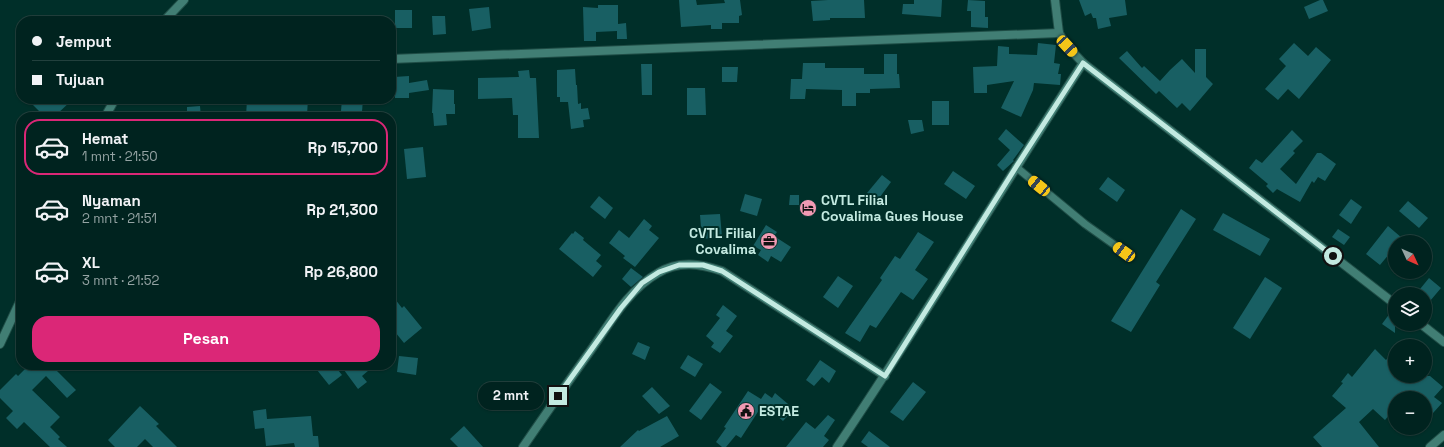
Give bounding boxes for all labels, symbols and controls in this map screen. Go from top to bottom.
text: Jemput [56,32,112,51]
car [1054,33,1080,59]
text: Tujuan [56,70,104,89]
icon: car [34,129,70,165]
text: Hemat [82,129,128,148]
text: Rp 15,700 [308,138,378,157]
text: 1 mnt · 21:50 [82,148,158,165]
car [1026,174,1052,198]
icon: car [34,191,70,227]
text: Nyaman [82,191,141,210]
place label: CVTL Filial Covalima Gues House [821,191,964,225]
hotel icon: CVTL Filial Covalima Gues House [798,198,818,218]
text: Rp 21,300 [306,200,378,219]
text: 2 mnt · 21:51 [82,210,157,227]
place label: CVTL Filial Covalima [689,224,756,258]
office icon: CVTL Filial Covalima [759,231,779,251]
north arrow [1388,235,1432,279]
map controls [1388,235,1432,435]
car [1111,240,1137,264]
route start [1324,247,1342,265]
icon: car [34,253,70,289]
text: XL [82,253,100,272]
text: Rp 26,800 [304,262,378,281]
text: 3 mnt · 21:52 [82,272,159,289]
button: layers [1388,287,1432,331]
button: Pesan [32,316,380,362]
button: + [1388,339,1432,383]
callout: 2 mnt [478,382,544,410]
text: 2 mnt [493,387,529,404]
route end [549,387,567,405]
button: − [1388,391,1432,435]
public building icon: ESTAE [736,401,756,421]
place label: ESTAE [759,402,799,420]

